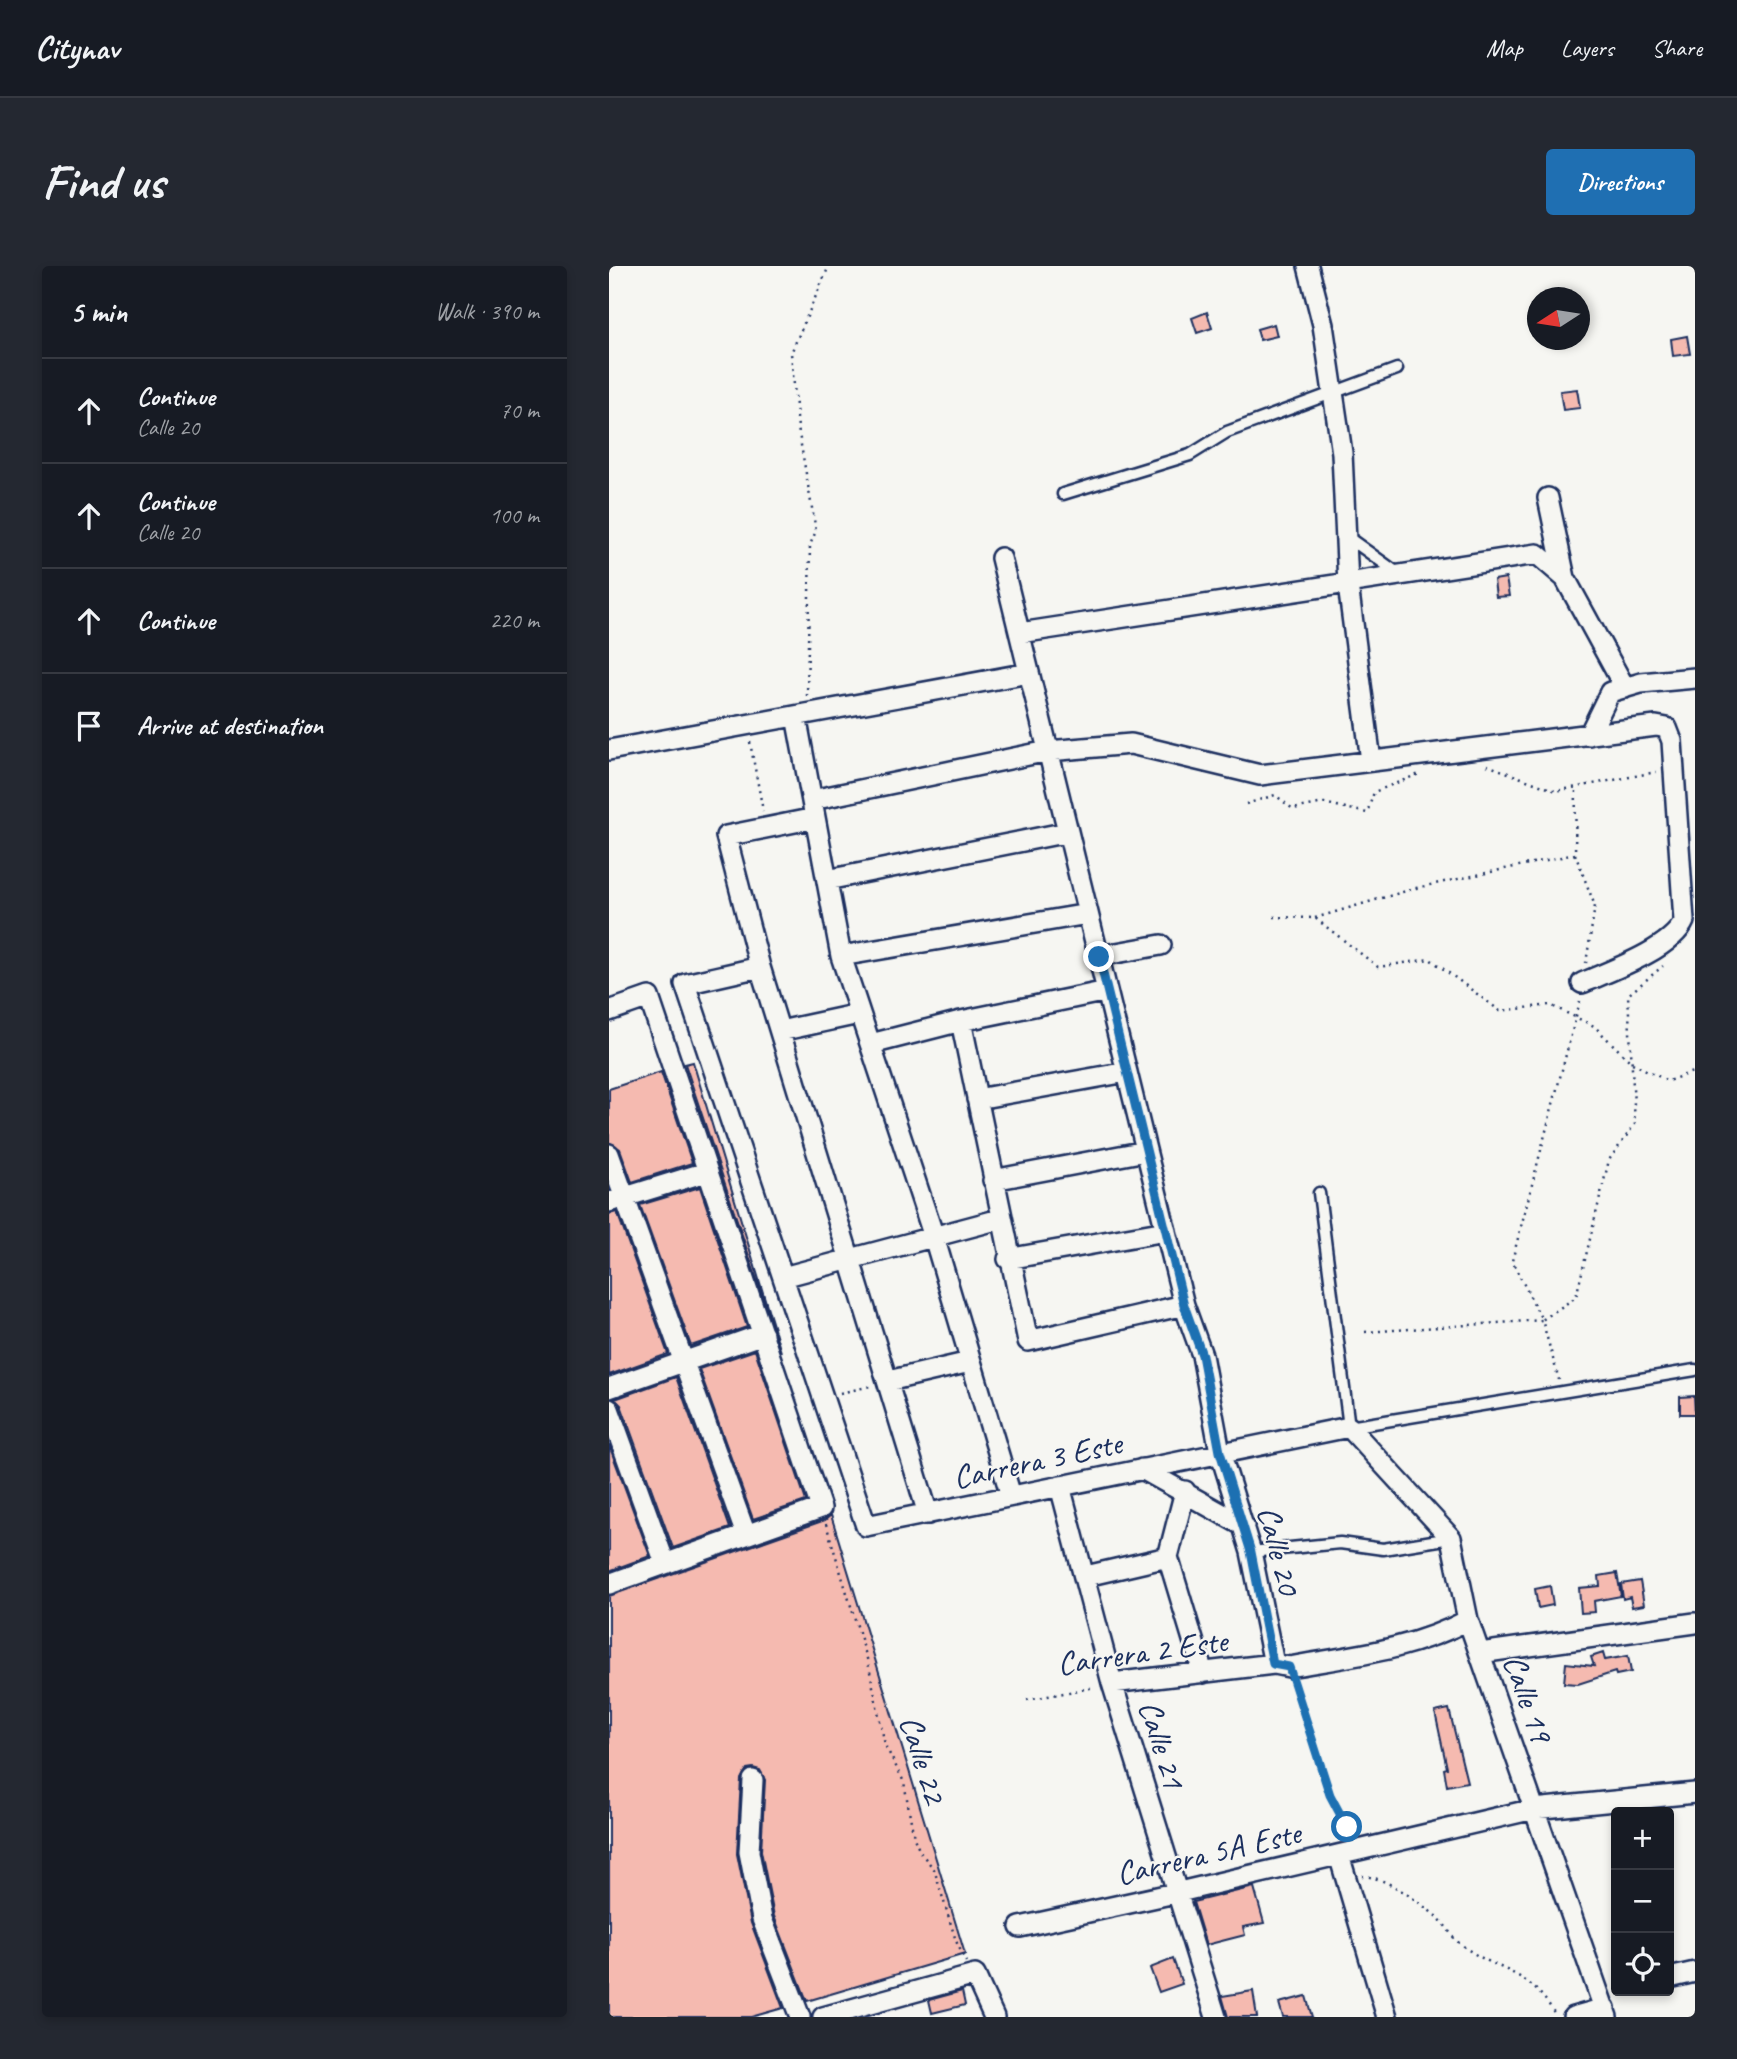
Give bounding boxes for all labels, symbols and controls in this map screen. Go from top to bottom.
text: Citynav [35,27,119,69]
text: Map [1486,33,1523,63]
text: Layers [1561,33,1614,63]
text: Share [1652,33,1702,63]
button: Directions [1546,149,1695,215]
text: Find us [42,151,164,213]
north arrow [1527,287,1590,350]
text: 5 min [70,293,127,331]
text: Walk · 390 m [435,297,539,326]
text: Continue [137,380,215,413]
icon: ahead [70,392,108,430]
text: 70 m [500,396,539,425]
text: Calle 20 [137,413,199,442]
text: Continue [137,485,215,518]
icon: ahead [70,497,108,535]
text: 100 m [490,501,539,530]
text: Calle 20 [137,518,199,547]
icon: ahead [70,602,108,640]
text: Continue [137,604,215,637]
text: 220 m [490,606,539,635]
icon: arrive [70,707,108,745]
text: Arrive at destination [137,709,323,742]
route end [1083,941,1114,972]
street label: Carrera 3 Este [949,1421,1127,1498]
street label: Calle 20 [1248,1502,1311,1601]
street label: Carrera 2 Este [1055,1619,1232,1685]
street label: Calle 19 [1494,1649,1564,1750]
street label: Calle 21 [1129,1695,1196,1795]
street label: Calle 22 [890,1710,957,1811]
map controls [1611,1807,1674,1996]
button: + [1611,1807,1674,1870]
street label: Carrera 5A Este [1112,1811,1307,1895]
route start [1331,1811,1362,1842]
button: − [1611,1870,1674,1933]
button: locate [1611,1933,1674,1996]

